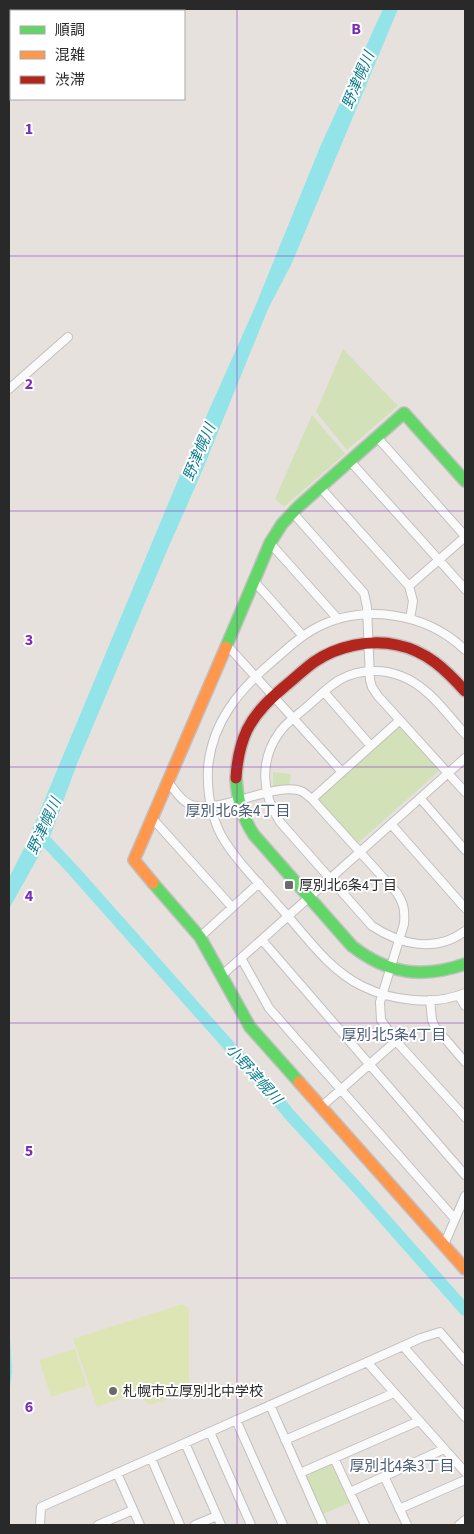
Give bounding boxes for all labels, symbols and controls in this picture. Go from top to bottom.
legend [10,10,185,100]
text: B [351,18,361,40]
text: 順調 [55,20,85,41]
text: 混雑 [55,45,85,66]
water label: 野津幌川 [337,47,381,112]
text: 渋滞 [55,70,85,91]
text: 1 [25,118,33,140]
text: 2 [25,373,33,395]
water label: 野津幌川 [178,419,222,484]
text: 3 [25,629,33,651]
water label: 野津幌川 [22,793,67,858]
district label: 厚別北6条4丁目 [186,801,290,822]
place label: 厚別北6条4丁目 [299,876,397,896]
marker: 厚別北6条4丁目 [283,879,295,891]
text: 4 [25,885,34,907]
district label: 厚別北5条4丁目 [342,1025,446,1046]
water label: 小野津幌川 [221,1039,288,1111]
text: 5 [25,1140,33,1162]
place label: 札幌市立厚別北中学校 [123,1382,263,1402]
marker: 札幌市立厚別北中学校 [107,1385,119,1397]
text: 6 [25,1396,33,1418]
district label: 厚別北4条3丁目 [350,1456,454,1477]

